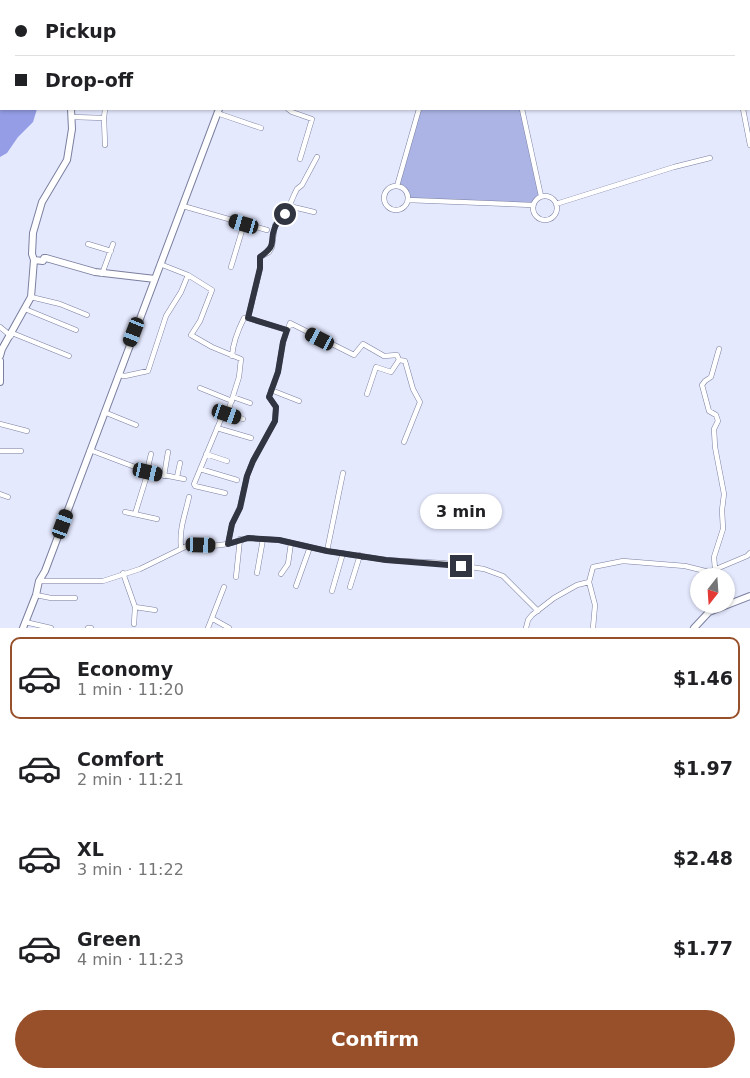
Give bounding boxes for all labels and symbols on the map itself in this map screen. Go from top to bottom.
route start [274,203,296,225]
car [227,213,260,235]
car [121,315,146,349]
car [303,326,336,352]
car [210,402,243,426]
car [131,461,164,483]
callout: 3 min [420,494,502,528]
car [50,507,75,541]
car [185,537,216,553]
route end [450,555,472,577]
north arrow [690,568,735,612]

